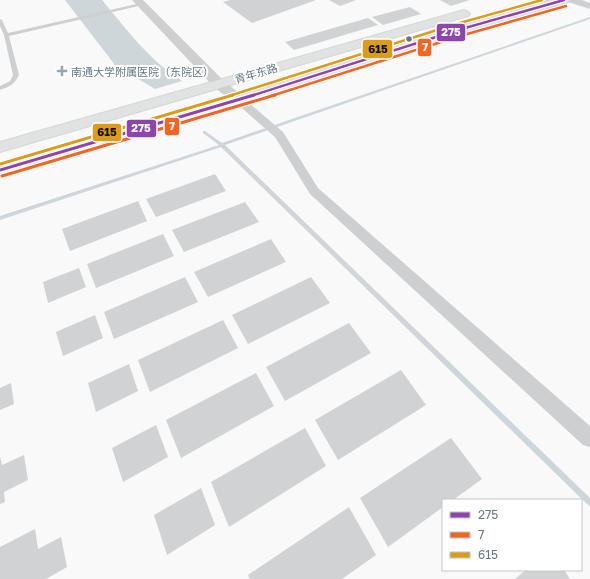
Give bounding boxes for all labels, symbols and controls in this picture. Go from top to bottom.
line badge: 275 [436,23,466,42]
text: 275 [441,25,461,38]
unlabelled marker [404,34,414,44]
line badge: 7 [417,38,432,57]
line badge: 615 [362,39,393,59]
text: 7 [422,40,428,53]
text: 615 [368,42,388,55]
street label: 青年东路 [233,61,279,85]
marker: 南通大学附属医院（东院区） [56,65,68,77]
place label: 南通大学附属医院（东院区） [71,65,214,78]
line badge: 7 [164,117,180,136]
line badge: 275 [126,119,157,138]
text: 7 [169,119,175,132]
text: 275 [131,121,151,134]
line badge: 615 [92,123,122,142]
text: 615 [97,125,117,138]
legend [442,499,582,571]
text: 275 [478,507,498,522]
text: 7 [478,527,484,542]
text: 615 [478,547,498,562]

